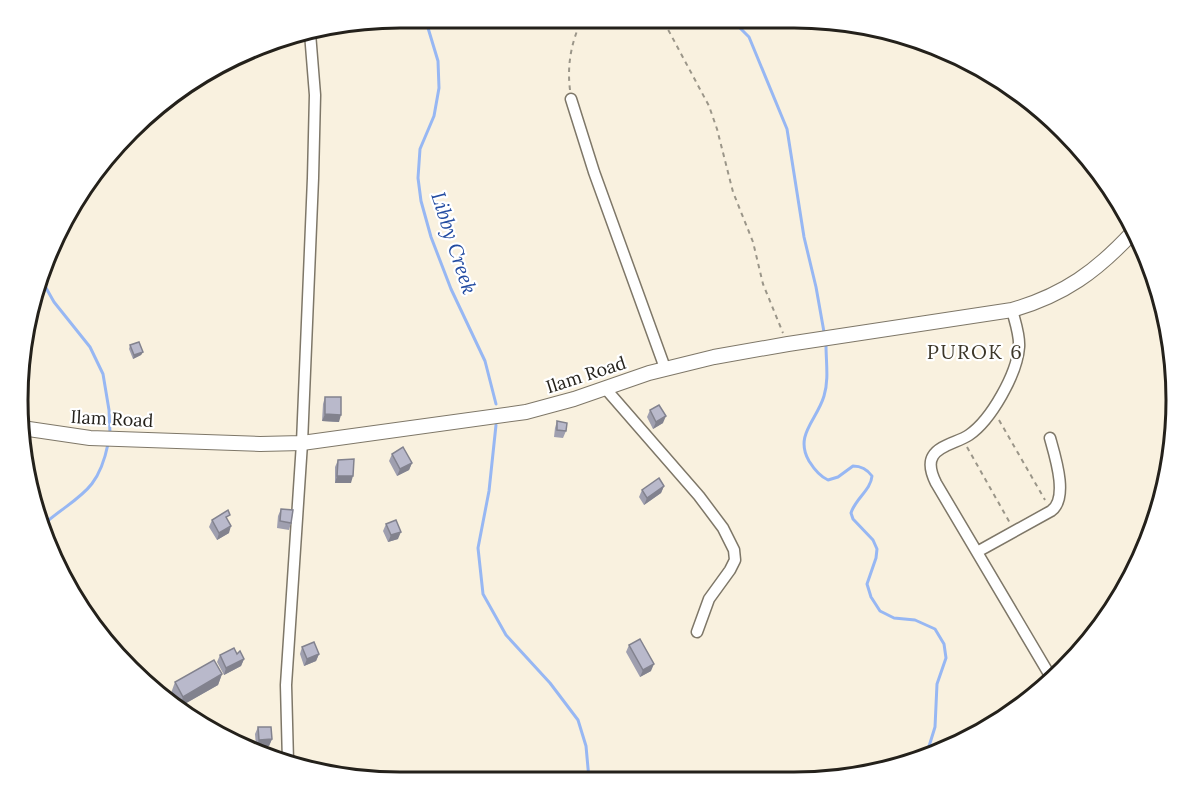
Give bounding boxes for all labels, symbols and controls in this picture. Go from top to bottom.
water label: Libby Creek [426,189,483,297]
district label: PUROK 6 [927,339,1023,364]
street label: Ilam Road [543,351,629,398]
street label: Ilam Road [70,405,154,432]

